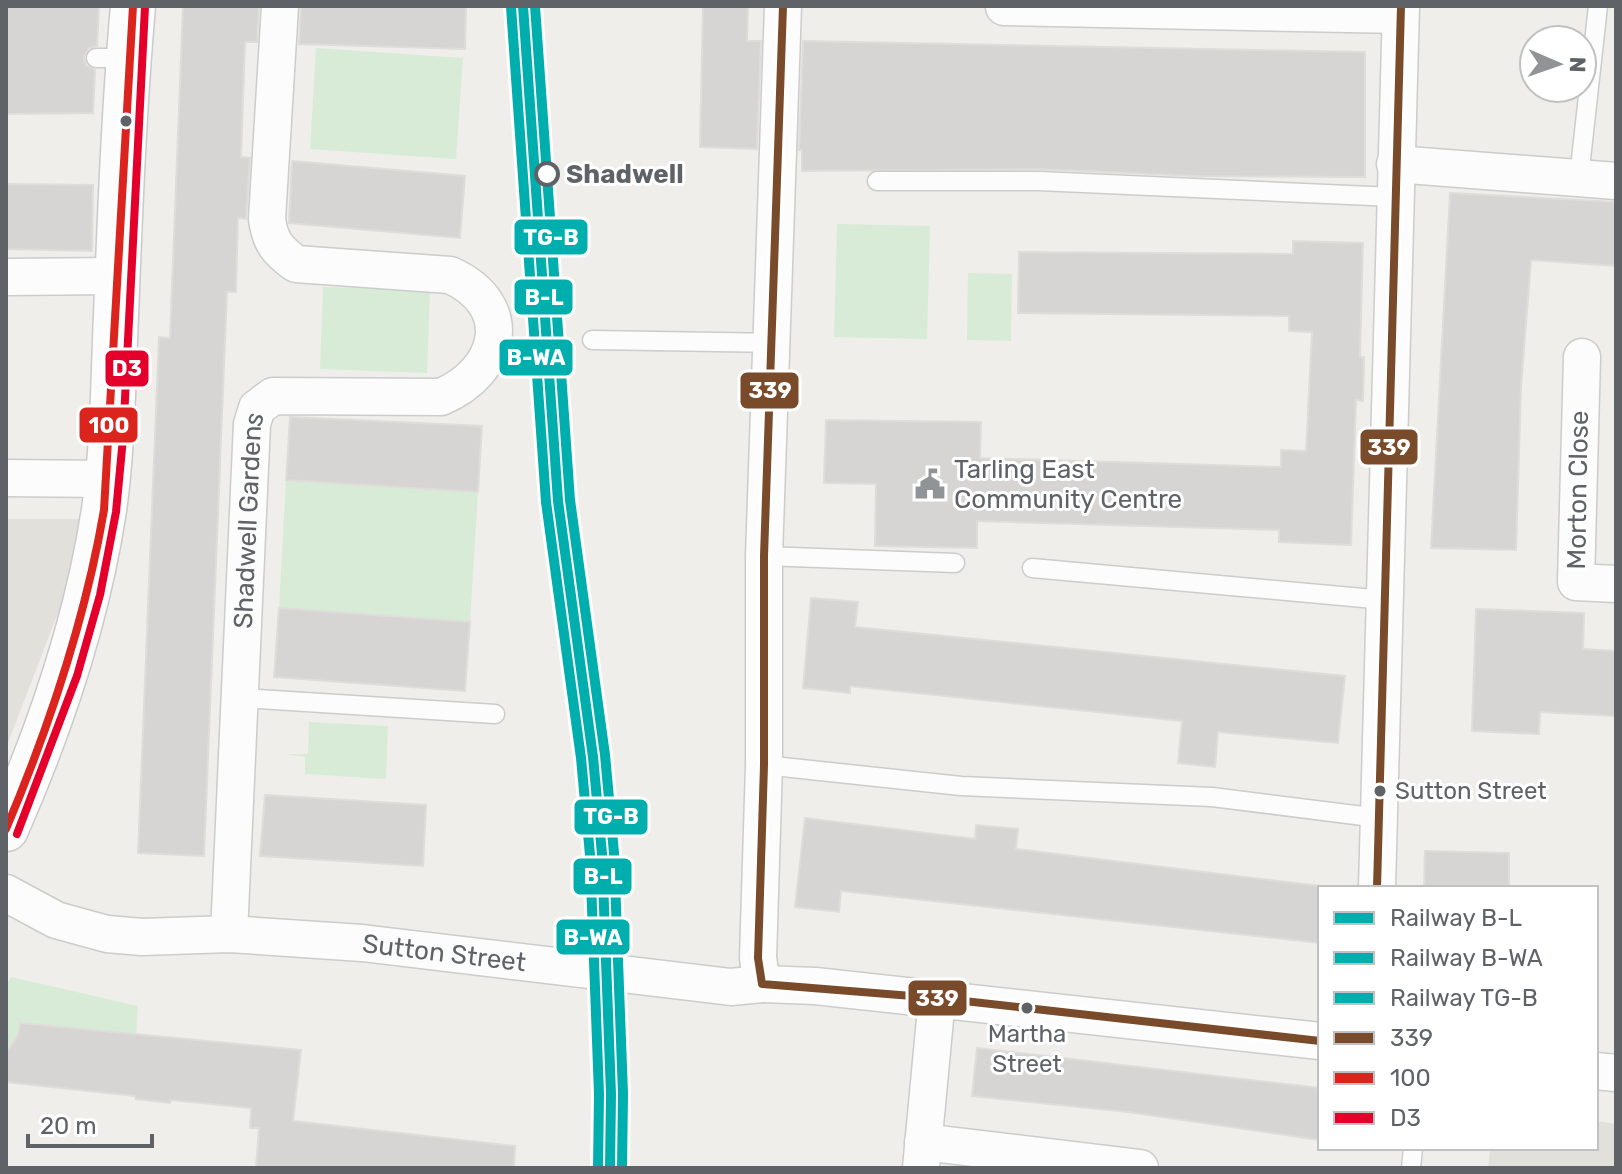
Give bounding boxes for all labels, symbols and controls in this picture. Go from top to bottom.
north arrow [1518,24,1598,104]
text: N [1564,56,1591,73]
unlabelled marker [118,113,134,129]
place label: Shadwell [566,159,684,190]
marker: Shadwell [535,162,559,186]
line badge: TG-B [513,218,589,256]
text: TG-B [523,224,579,251]
line badge: B-L [513,278,574,316]
text: B-L [524,284,564,311]
line badge: B-WA [498,338,574,377]
text: B-WA [506,344,566,371]
line badge: D3 [104,349,150,388]
text: D3 [112,355,142,382]
line badge: 339 [739,371,800,410]
text: 339 [748,377,792,404]
line badge: 100 [78,406,139,444]
street label: Shadwell Gardens [227,408,270,629]
street label: Morton Close [1561,410,1595,570]
text: 100 [89,412,129,439]
line badge: 339 [1359,428,1419,466]
text: 339 [1367,434,1411,461]
place label: Tarling East Community Centre [954,454,1182,515]
public building icon: Tarling East Community Centre [913,467,947,501]
place label: Sutton Street [1395,777,1547,805]
marker: Sutton Street [1372,783,1388,799]
line badge: TG-B [573,798,649,836]
text: TG-B [583,803,639,830]
line badge: B-L [572,857,633,896]
text: B-L [583,863,623,890]
legend [1318,886,1598,1150]
text: Railway B-L [1390,904,1522,932]
line badge: B-WA [555,918,631,956]
text: B-WA [563,924,623,951]
street label: Sutton Street [361,928,528,978]
text: Railway B-WA [1390,944,1543,972]
line badge: 339 [907,979,968,1017]
text: Railway TG-B [1390,984,1538,1012]
text: 339 [915,985,959,1012]
marker: Martha Street [1019,1000,1035,1016]
place label: Martha Street [988,1020,1066,1078]
text: 339 [1390,1024,1433,1052]
text: 100 [1390,1064,1431,1092]
scale bar [28,1098,152,1148]
text: D3 [1390,1104,1421,1132]
text: 20 m [40,1112,97,1140]

